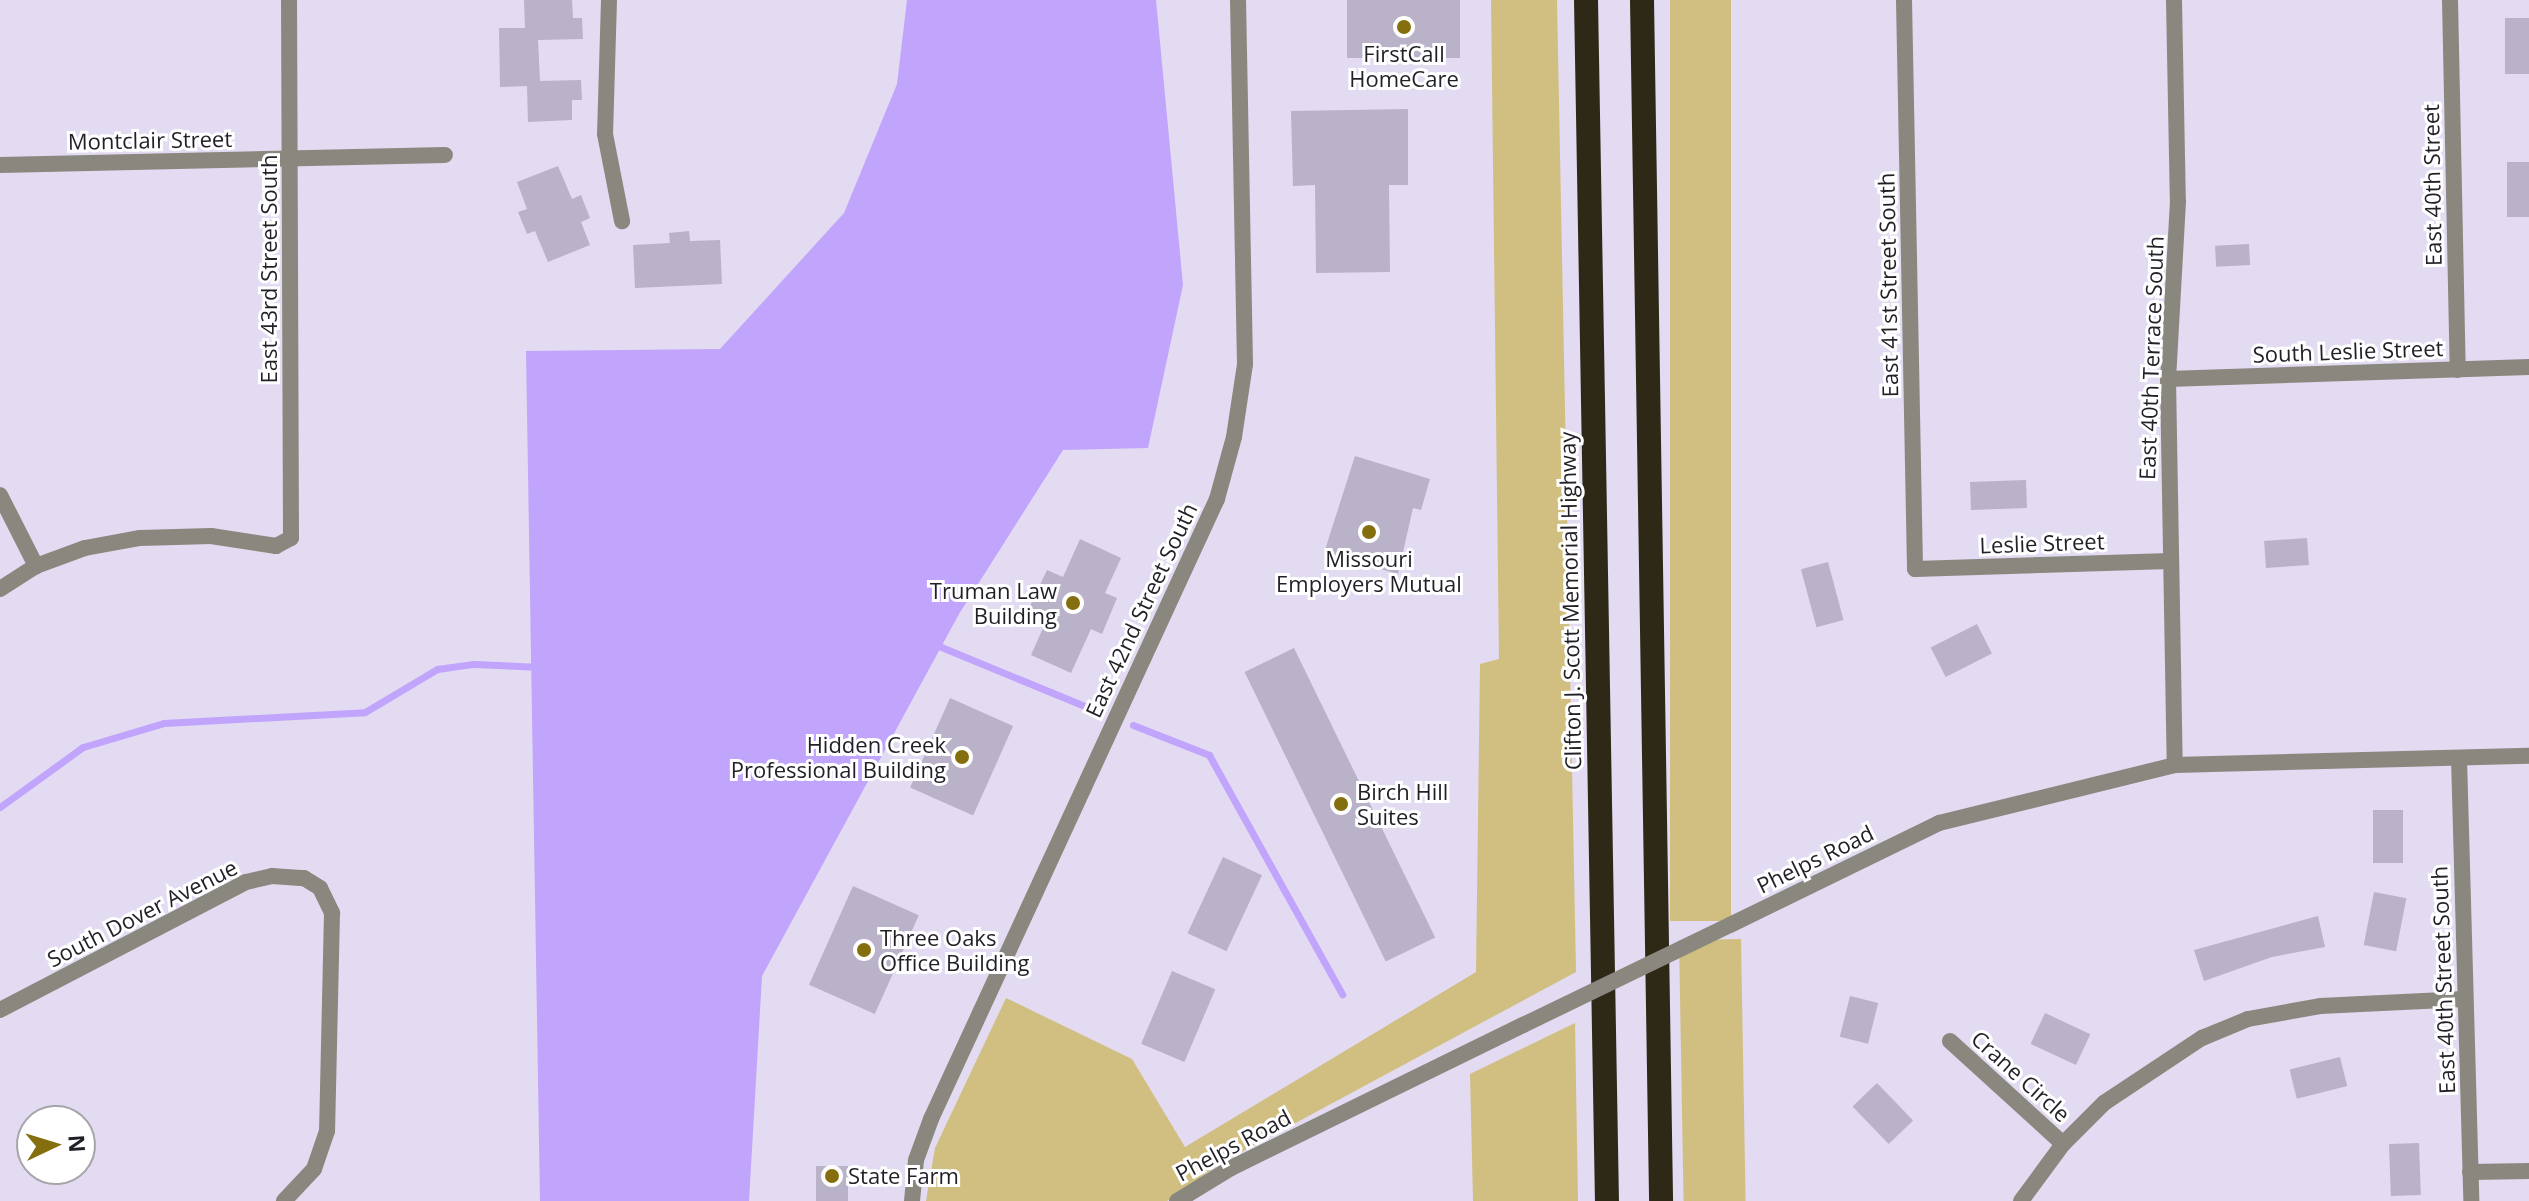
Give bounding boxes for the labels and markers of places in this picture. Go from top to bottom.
marker: FirstCall HomeCare [1395,18,1413,36]
place label: FirstCall HomeCare [1349,40,1459,92]
marker: Missouri Employers Mutual [1360,523,1378,541]
place label: Missouri Employers Mutual [1276,545,1462,596]
place label: Truman Law Building [930,577,1057,628]
marker: Truman Law Building [1064,594,1082,612]
place label: Hidden Creek Professional Building [731,731,946,782]
marker: Hidden Creek Professional Building [953,748,971,766]
place label: Birch Hill Suites [1357,778,1448,830]
marker: Birch Hill Suites [1332,795,1350,813]
place label: Three Oaks Office Building [880,924,1029,976]
marker: Three Oaks Office Building [855,941,873,959]
place label: State Farm [848,1163,959,1189]
marker: State Farm [823,1167,841,1185]

